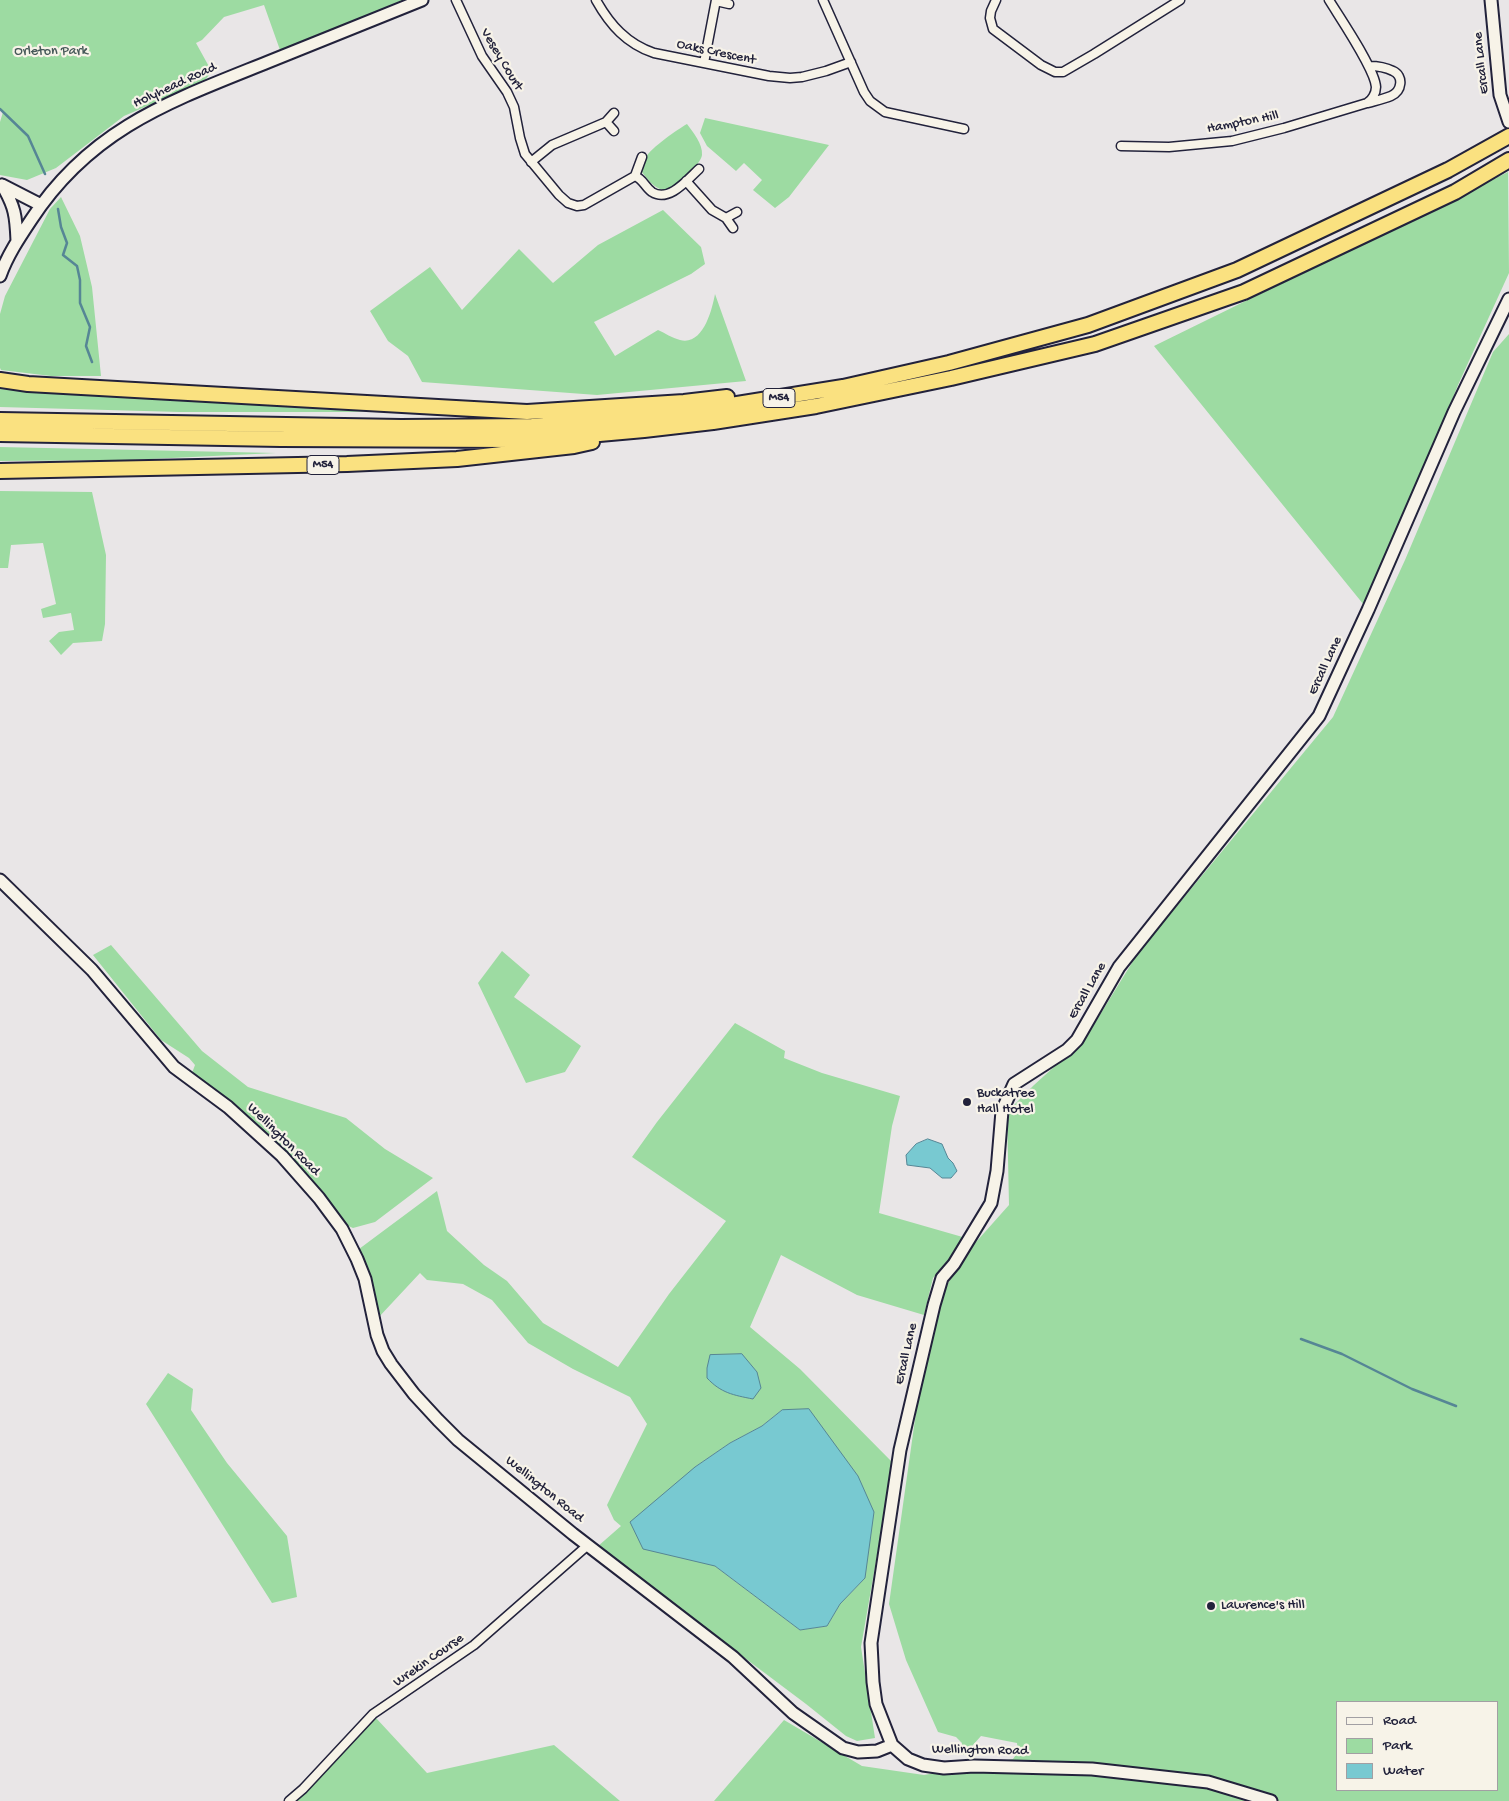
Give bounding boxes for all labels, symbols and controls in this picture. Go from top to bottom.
street label: Vesey Court [476,26,526,94]
street label: Ercall Lane [1470,31,1494,95]
street label: Oaks Crescent [675,36,757,70]
park label: Orleton Park [14,44,88,60]
street label: Holyhead Road [131,59,219,113]
street label: Hampton Hill [1206,108,1280,138]
road number: M54 [763,388,795,408]
road number: M54 [307,456,339,474]
street label: Ercall Lane [1305,634,1347,698]
street label: Ercall Lane [1065,960,1111,1022]
place label: Buckatree Hall Hotel [977,1086,1035,1118]
marker: Buckatree Hall Hotel [961,1096,973,1108]
street label: Wellington Road [243,1100,323,1180]
street label: Ercall Lane [892,1322,922,1386]
street label: Wellington Road [501,1453,587,1527]
place label: Lawrence's Hill [1221,1598,1305,1614]
marker: Lawrence's Hill [1205,1600,1217,1612]
street label: Wrekin Course [391,1631,467,1691]
legend [1336,1701,1499,1791]
text: Road [1383,1712,1416,1730]
text: Park [1383,1737,1412,1755]
street label: Wellington Road [932,1742,1028,1760]
text: Water [1383,1762,1423,1780]

